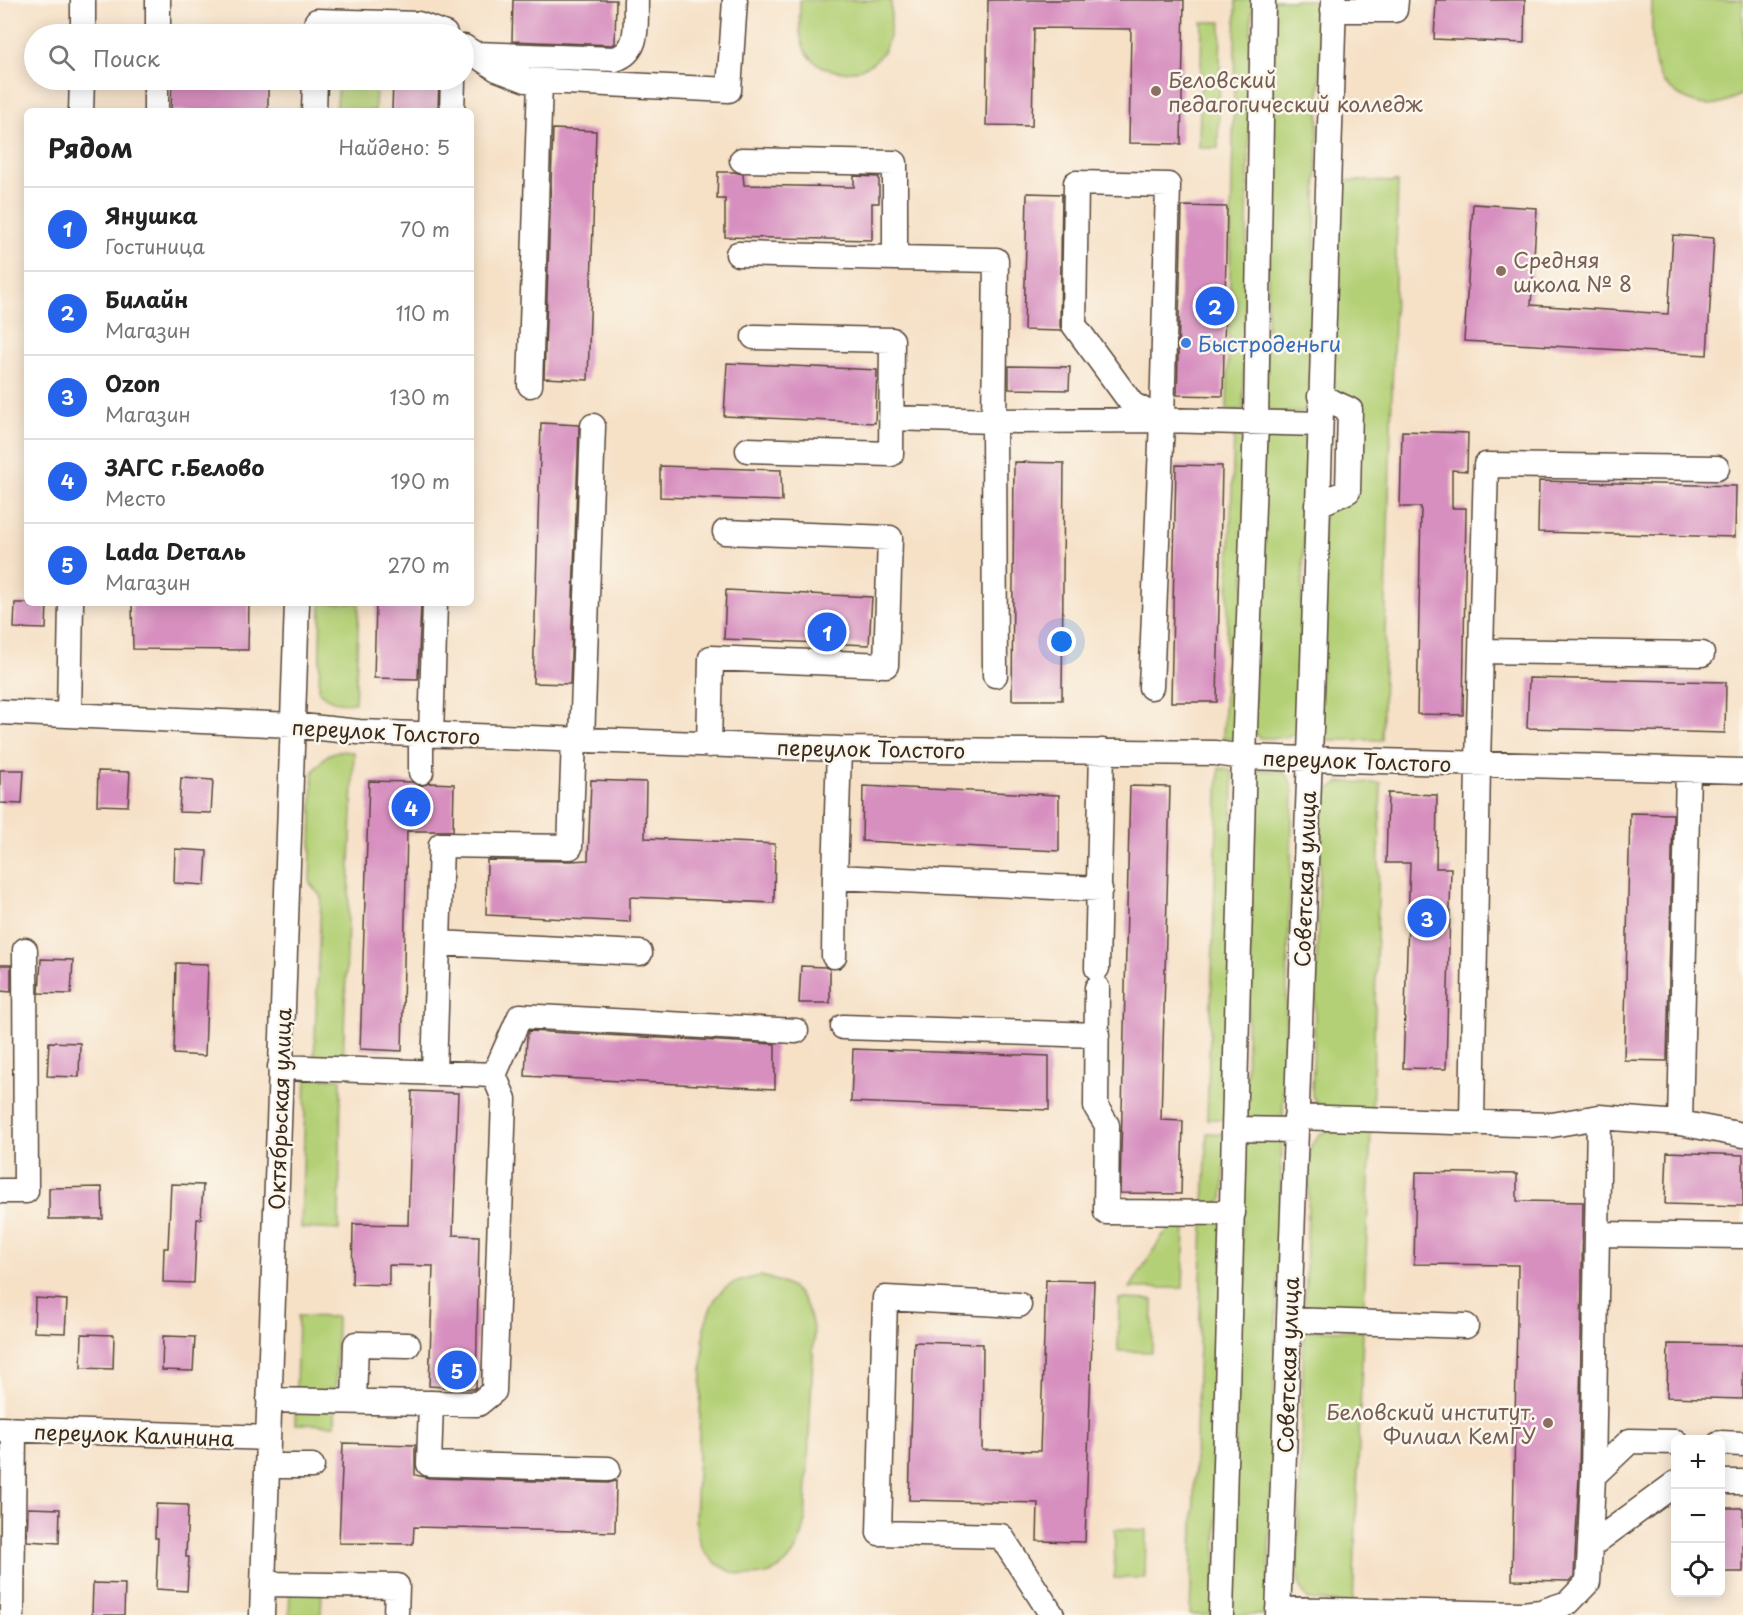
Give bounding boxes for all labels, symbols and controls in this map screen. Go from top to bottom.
search box [24,24,474,90]
icon: search [45,41,78,74]
text: Поиск [93,41,160,74]
place label: Беловский педагогический колледж [1168,63,1424,119]
marker: Беловский педагогический колледж [1149,84,1163,98]
text: Рядом [48,128,133,167]
text: Найдено: 5 [339,132,450,162]
text: Янушка [105,198,198,231]
text: 1 [63,214,72,244]
text: 70 m [400,214,450,244]
text: Гостиница [105,231,205,261]
place label: Средняя школа № 8 [1513,243,1632,299]
marker: Средняя школа № 8 [1494,264,1508,278]
text: Билайн [105,282,188,315]
pin: 2 [1196,284,1234,328]
text: 2 [60,298,75,328]
text: 110 m [396,298,450,328]
text: Магазин [105,315,191,345]
place label: Быстроденьги [1198,327,1341,359]
marker: Быстроденьги [1179,336,1193,350]
text: Ozon [105,366,160,399]
text: 3 [61,382,74,412]
text: 130 m [390,382,450,412]
text: Магазин [105,399,191,429]
text: ЗАГС г.Белово [105,450,264,483]
text: 4 [61,466,74,496]
text: 190 m [391,466,450,496]
text: Место [105,483,166,513]
text: Lada Dеталь [105,534,246,567]
text: 5 [61,550,74,580]
text: 270 m [387,550,450,580]
text: Магазин [105,567,191,597]
pin: 1 [808,610,846,654]
your location [1047,627,1076,656]
street label: переулок Толстого [291,710,481,752]
street label: переулок Толстого [776,730,966,766]
street label: переулок Толстого [1262,741,1452,779]
pin: 4 [392,784,430,830]
street label: Советская улица [1285,790,1323,968]
pin: 3 [1408,896,1446,940]
street label: Октябрьская улица [259,1007,299,1210]
street label: Советская улица [1268,1276,1306,1454]
pin: 5 [438,1348,476,1392]
place label: Беловский институт. Филиал КемГУ [1326,1395,1536,1451]
street label: переулок Калинина [33,1415,236,1454]
marker: Беловский институт. Филиал КемГУ [1541,1416,1555,1430]
map controls [1671,1435,1725,1597]
button: + [1671,1435,1725,1489]
button: − [1671,1489,1725,1543]
button: locate [1671,1543,1725,1597]

